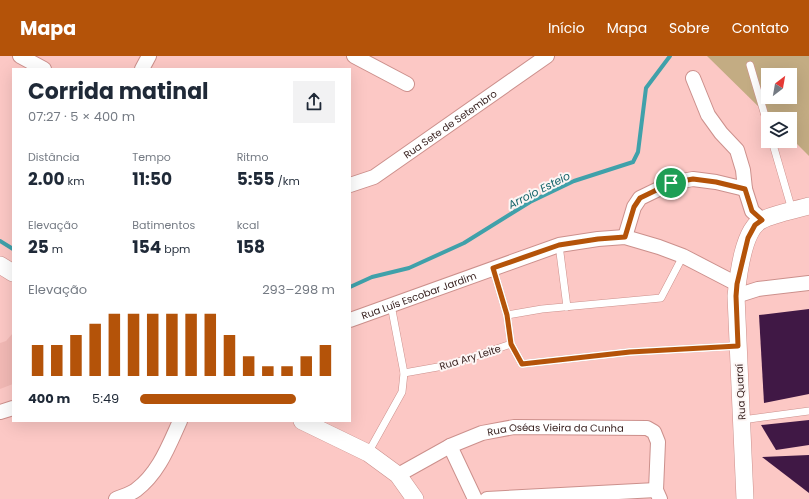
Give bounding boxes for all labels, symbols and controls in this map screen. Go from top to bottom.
text: Mapa [20,15,76,42]
text: Início [548,18,585,38]
text: Mapa [607,18,647,38]
text: Sobre [669,18,710,38]
text: Contato [732,18,789,38]
north arrow [761,68,797,104]
map controls [761,68,797,148]
text: Corrida matinal [28,76,209,107]
button: share [293,81,335,123]
street label: Rua Sete de Setembro [400,86,500,162]
text: 07:27 · 5 × 400 m [28,107,135,126]
button: layers [761,112,797,148]
text: Distância [28,149,80,165]
text: Tempo [132,149,171,165]
text: Ritmo [237,149,268,165]
pin [654,166,688,200]
text: 2.00 [28,167,65,191]
text: 11:50 [132,167,172,191]
text: 5:55 [237,167,275,191]
water label: Arroio Esteio [504,168,573,213]
icon: arrive [660,172,682,194]
text: km [65,173,85,189]
text: /km [275,173,300,189]
text: Elevação [28,217,78,233]
text: Batimentos [132,217,195,233]
text: kcal [237,217,259,233]
text: 25 [28,235,49,259]
text: 154 [132,235,161,259]
text: 158 [237,235,265,259]
text: m [49,241,63,257]
text: bpm [161,241,190,257]
street label: Rua Luís Escobar Jardim [359,268,478,323]
text: Elevação [28,280,87,299]
text: 293–298 m [262,280,335,299]
street label: Rua Ary Leite [438,341,503,374]
street label: Rua Quaraí [732,363,749,420]
text: 400 m [28,389,70,408]
text: 5:49 [92,389,119,408]
street label: Rua Oséas Vieira da Cunha [486,420,624,440]

